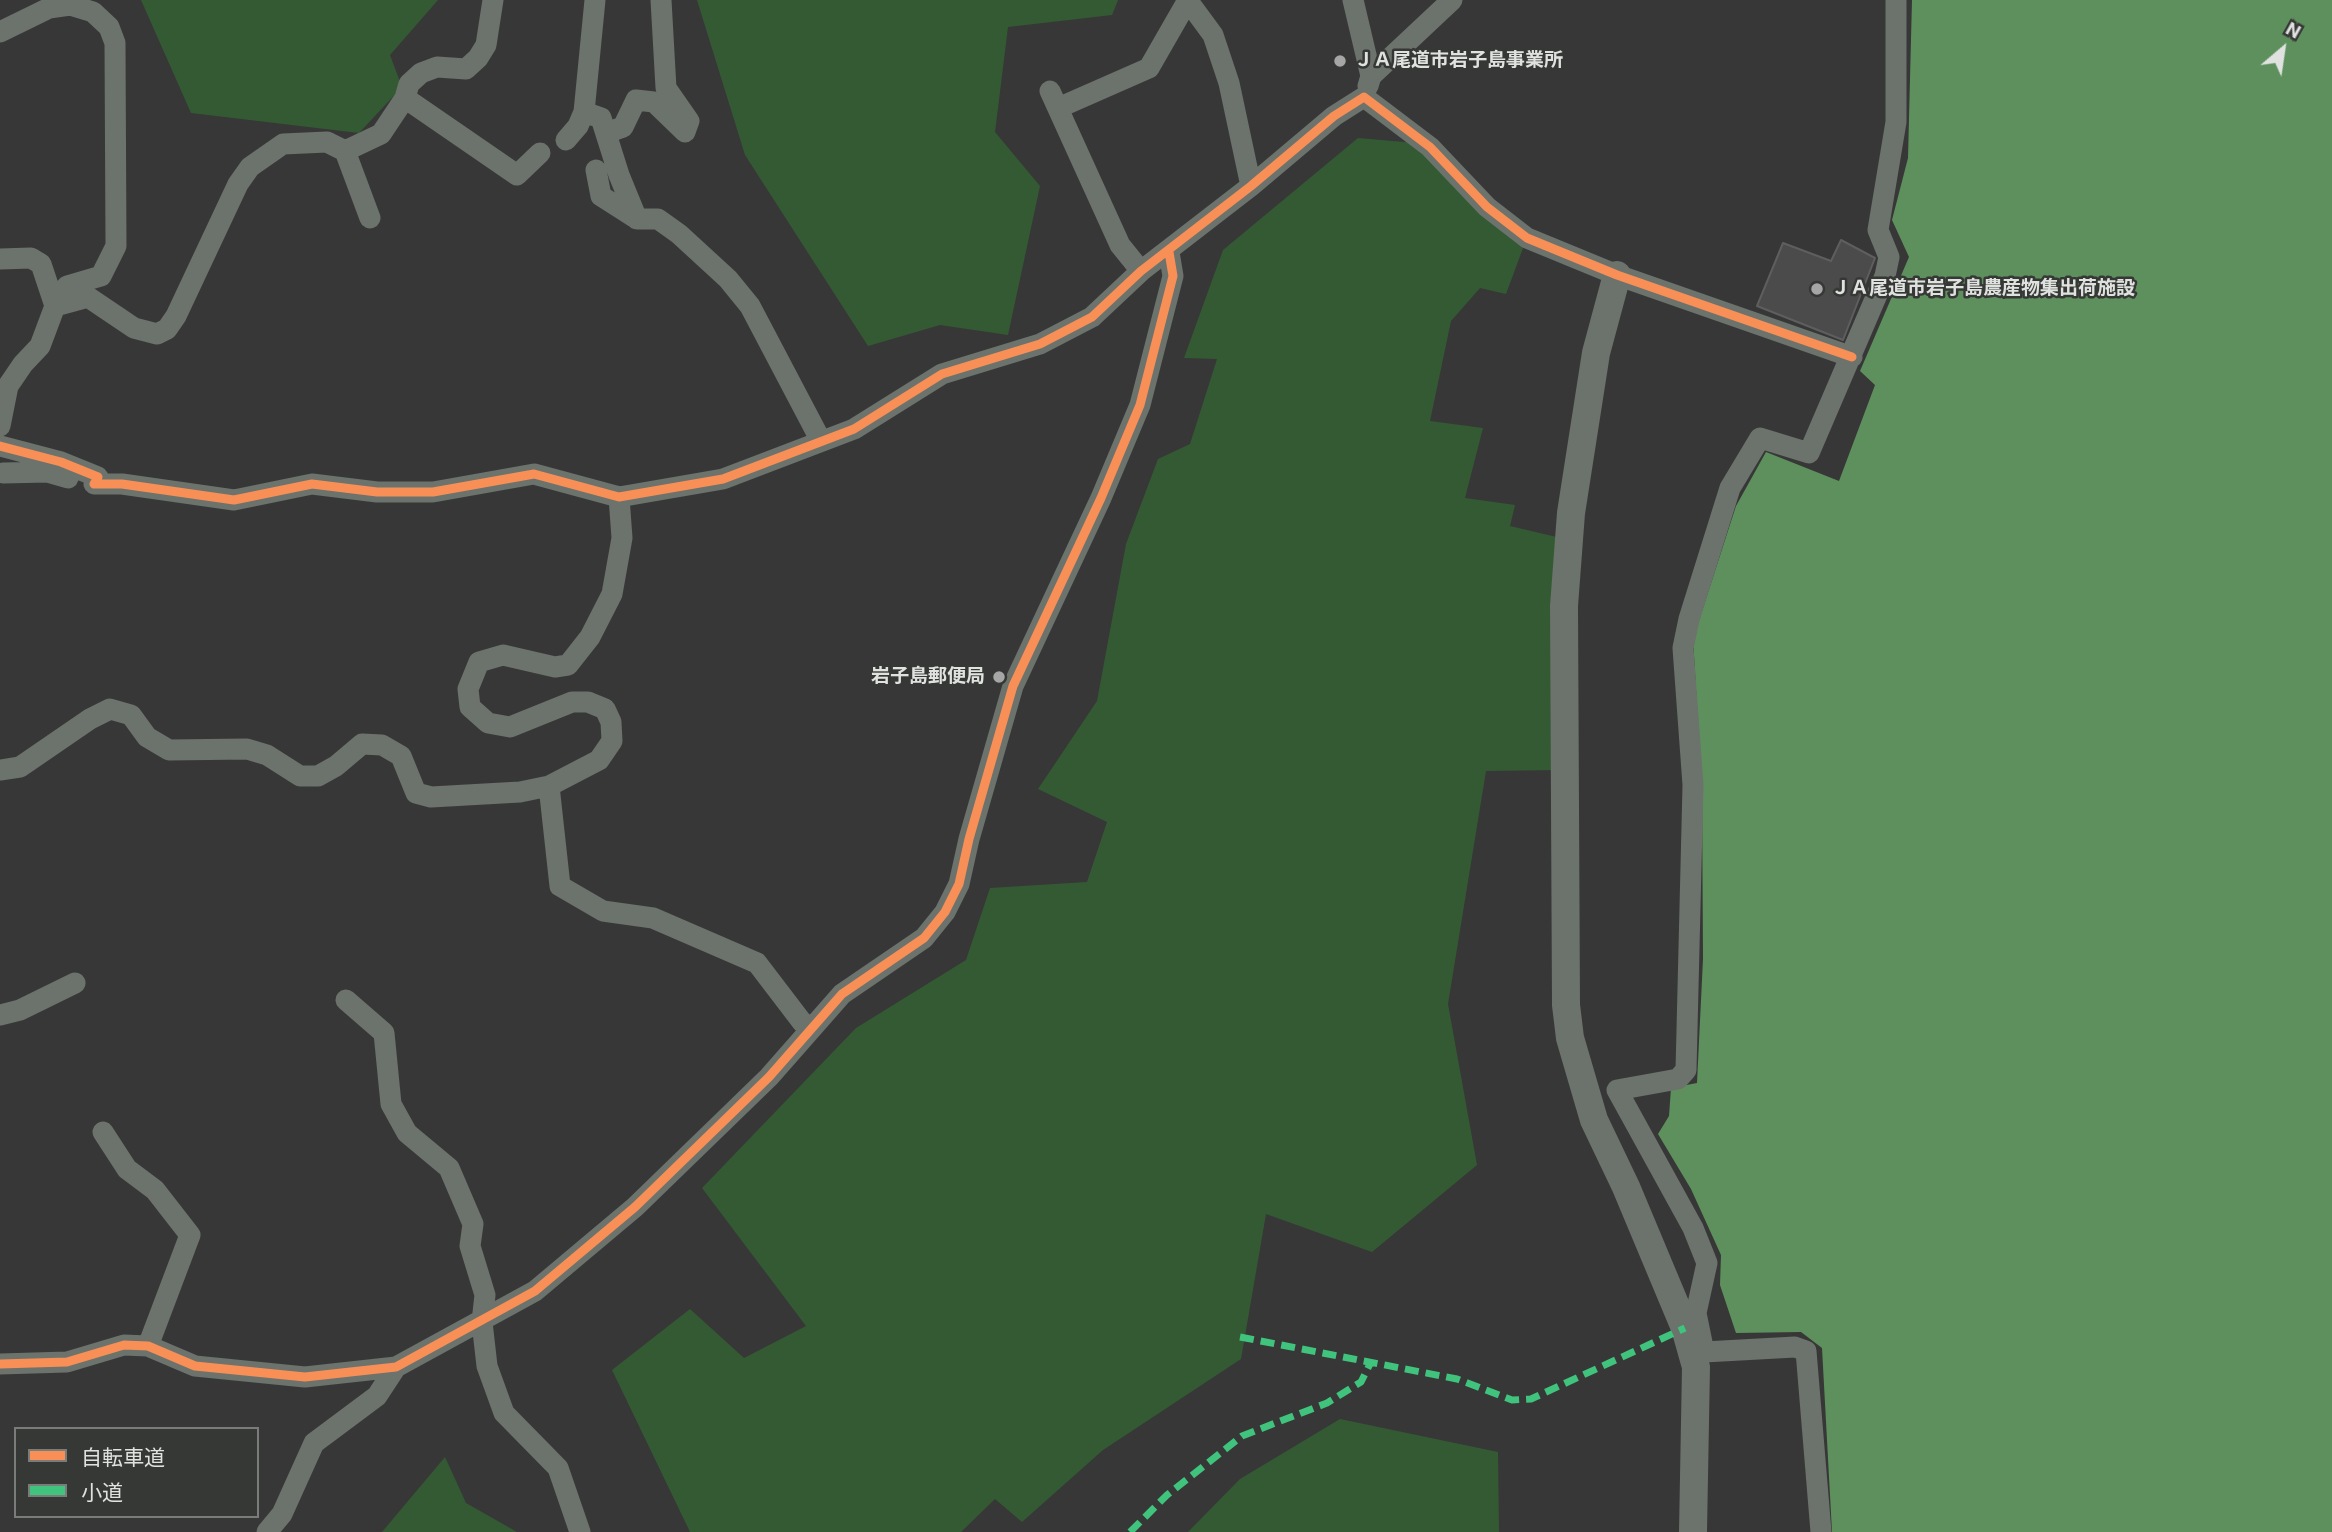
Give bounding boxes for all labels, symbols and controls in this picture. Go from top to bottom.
north arrow [2248,14,2318,84]
text: N [2282,17,2305,44]
place label: ＪＡ尾道市岩子島事業所 [1354,50,1563,72]
marker: ＪＡ尾道市岩子島事業所 [1332,53,1348,69]
place label: ＪＡ尾道市岩子島農産物集出荷施設 [1831,278,2135,300]
marker: ＪＡ尾道市岩子島農産物集出荷施設 [1809,281,1825,297]
place label: 岩子島郵便局 [871,666,985,688]
marker: 岩子島郵便局 [991,669,1007,685]
legend [14,1427,259,1518]
text: 自転車道 [81,1446,165,1470]
text: 小道 [81,1481,123,1505]

